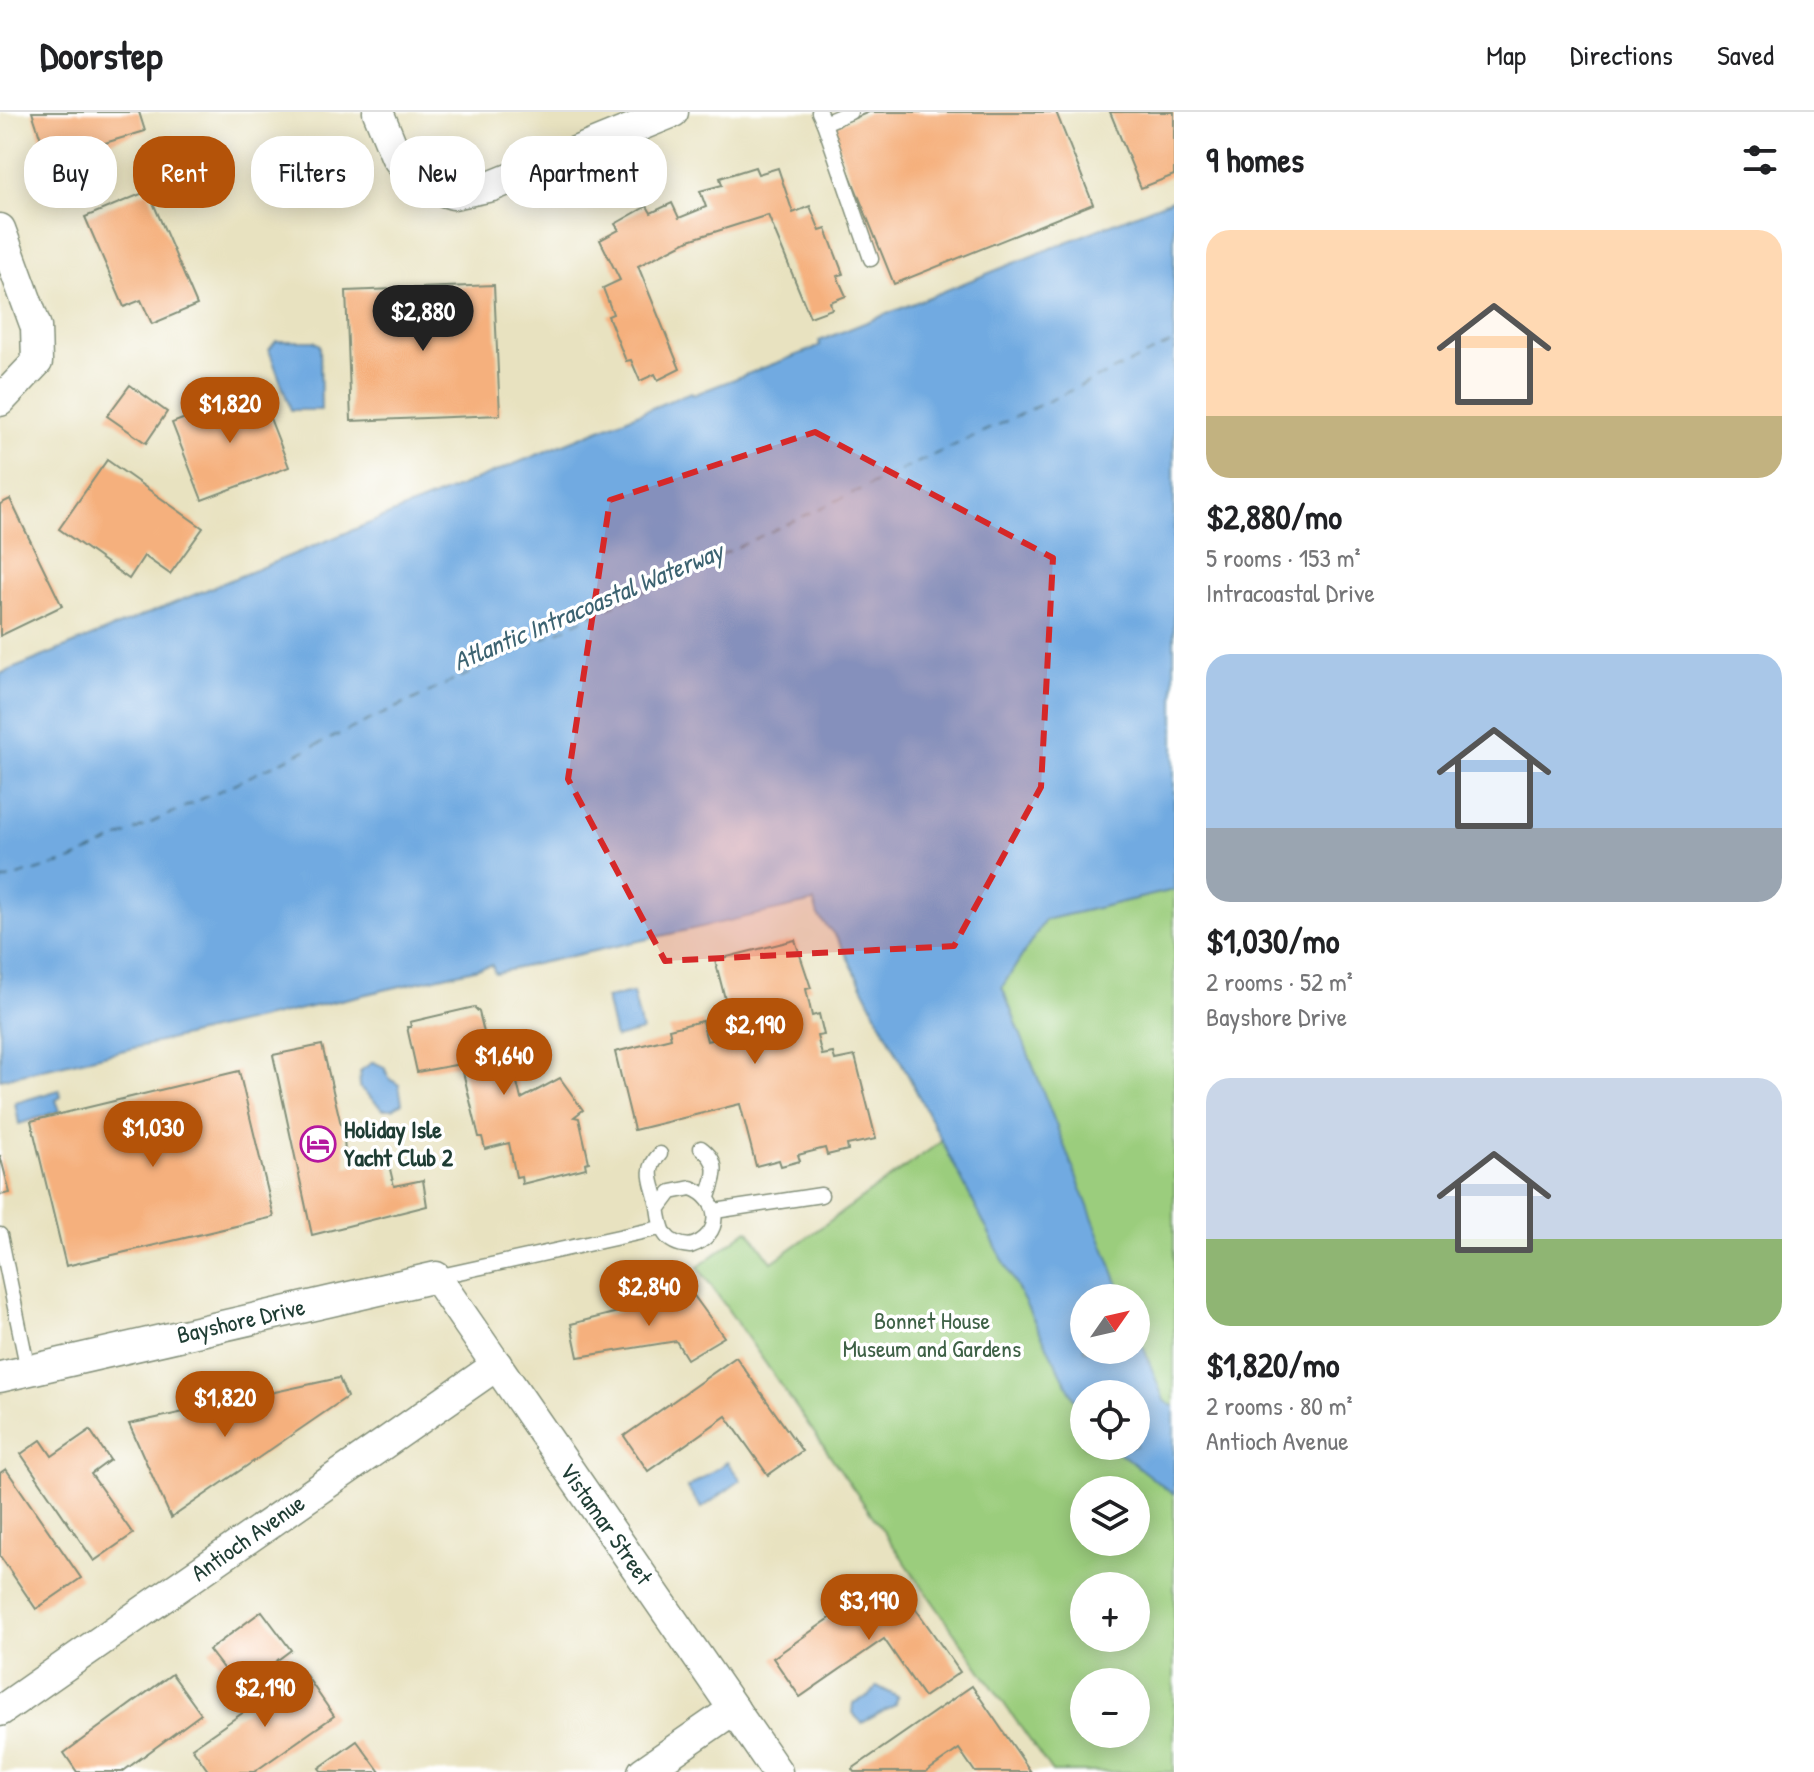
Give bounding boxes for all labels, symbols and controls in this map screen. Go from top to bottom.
text: Doorstep [40,29,162,81]
text: Map [1486,36,1526,74]
text: Directions [1570,36,1673,74]
text: Saved [1717,36,1774,74]
chip: Buy [24,136,117,208]
chip: Rent [133,136,235,208]
chip: Filters [251,136,374,208]
chip: New [390,136,485,208]
chip: Apartment [501,136,667,208]
text: 9 homes [1206,137,1304,183]
icon: filters [1738,138,1782,182]
icon: home [1422,282,1566,426]
pin: $2,880 [358,285,488,353]
text: $2,880 [391,293,455,328]
pin: $1,820 [165,377,295,445]
text: $1,820 [199,385,261,420]
text: $2,880/mo [1206,494,1342,540]
water label: Atlantic Intracoastal Waterway [448,532,731,679]
text: 5 rooms · 153 m² [1206,540,1361,575]
text: Intracoastal Drive [1206,575,1375,610]
icon: home [1422,706,1566,850]
text: $1,030/mo [1206,918,1339,964]
text: 2 rooms · 52 m² [1206,964,1353,999]
pin: $2,190 [690,998,820,1066]
text: Bayshore Drive [1206,999,1347,1034]
text: $2,190 [724,1006,786,1041]
pin: $1,640 [439,1029,569,1097]
text: $1,640 [474,1037,534,1072]
pin: $1,030 [88,1101,218,1169]
text: $1,030 [122,1109,184,1144]
place label: Holiday Isle Yacht Club 2 [344,1113,454,1173]
hotel icon: Holiday Isle Yacht Club 2 [299,1125,337,1163]
icon: home [1422,1130,1566,1274]
pin: $2,840 [584,1260,714,1328]
text: $2,840 [617,1268,681,1303]
north arrow [1070,1284,1150,1364]
map controls [1070,1284,1150,1748]
street label: Bayshore Drive [174,1290,308,1350]
park label: Bonnet House Museum and Gardens [843,1304,1021,1364]
text: $1,820/mo [1206,1342,1340,1388]
pin: $1,820 [160,1371,290,1439]
text: $1,820 [194,1379,256,1414]
button: locate [1070,1380,1150,1460]
text: 2 rooms · 80 m² [1206,1388,1353,1423]
text: Antioch Avenue [1206,1423,1349,1458]
street label: Vistamar Street [553,1456,661,1591]
button: layers [1070,1476,1150,1556]
street label: Antioch Avenue [184,1486,311,1588]
button: + [1070,1572,1150,1652]
pin: $3,190 [804,1574,934,1642]
text: $3,190 [839,1582,899,1617]
pin: $2,190 [200,1661,330,1729]
button: − [1070,1668,1150,1748]
text: $2,190 [234,1669,296,1704]

